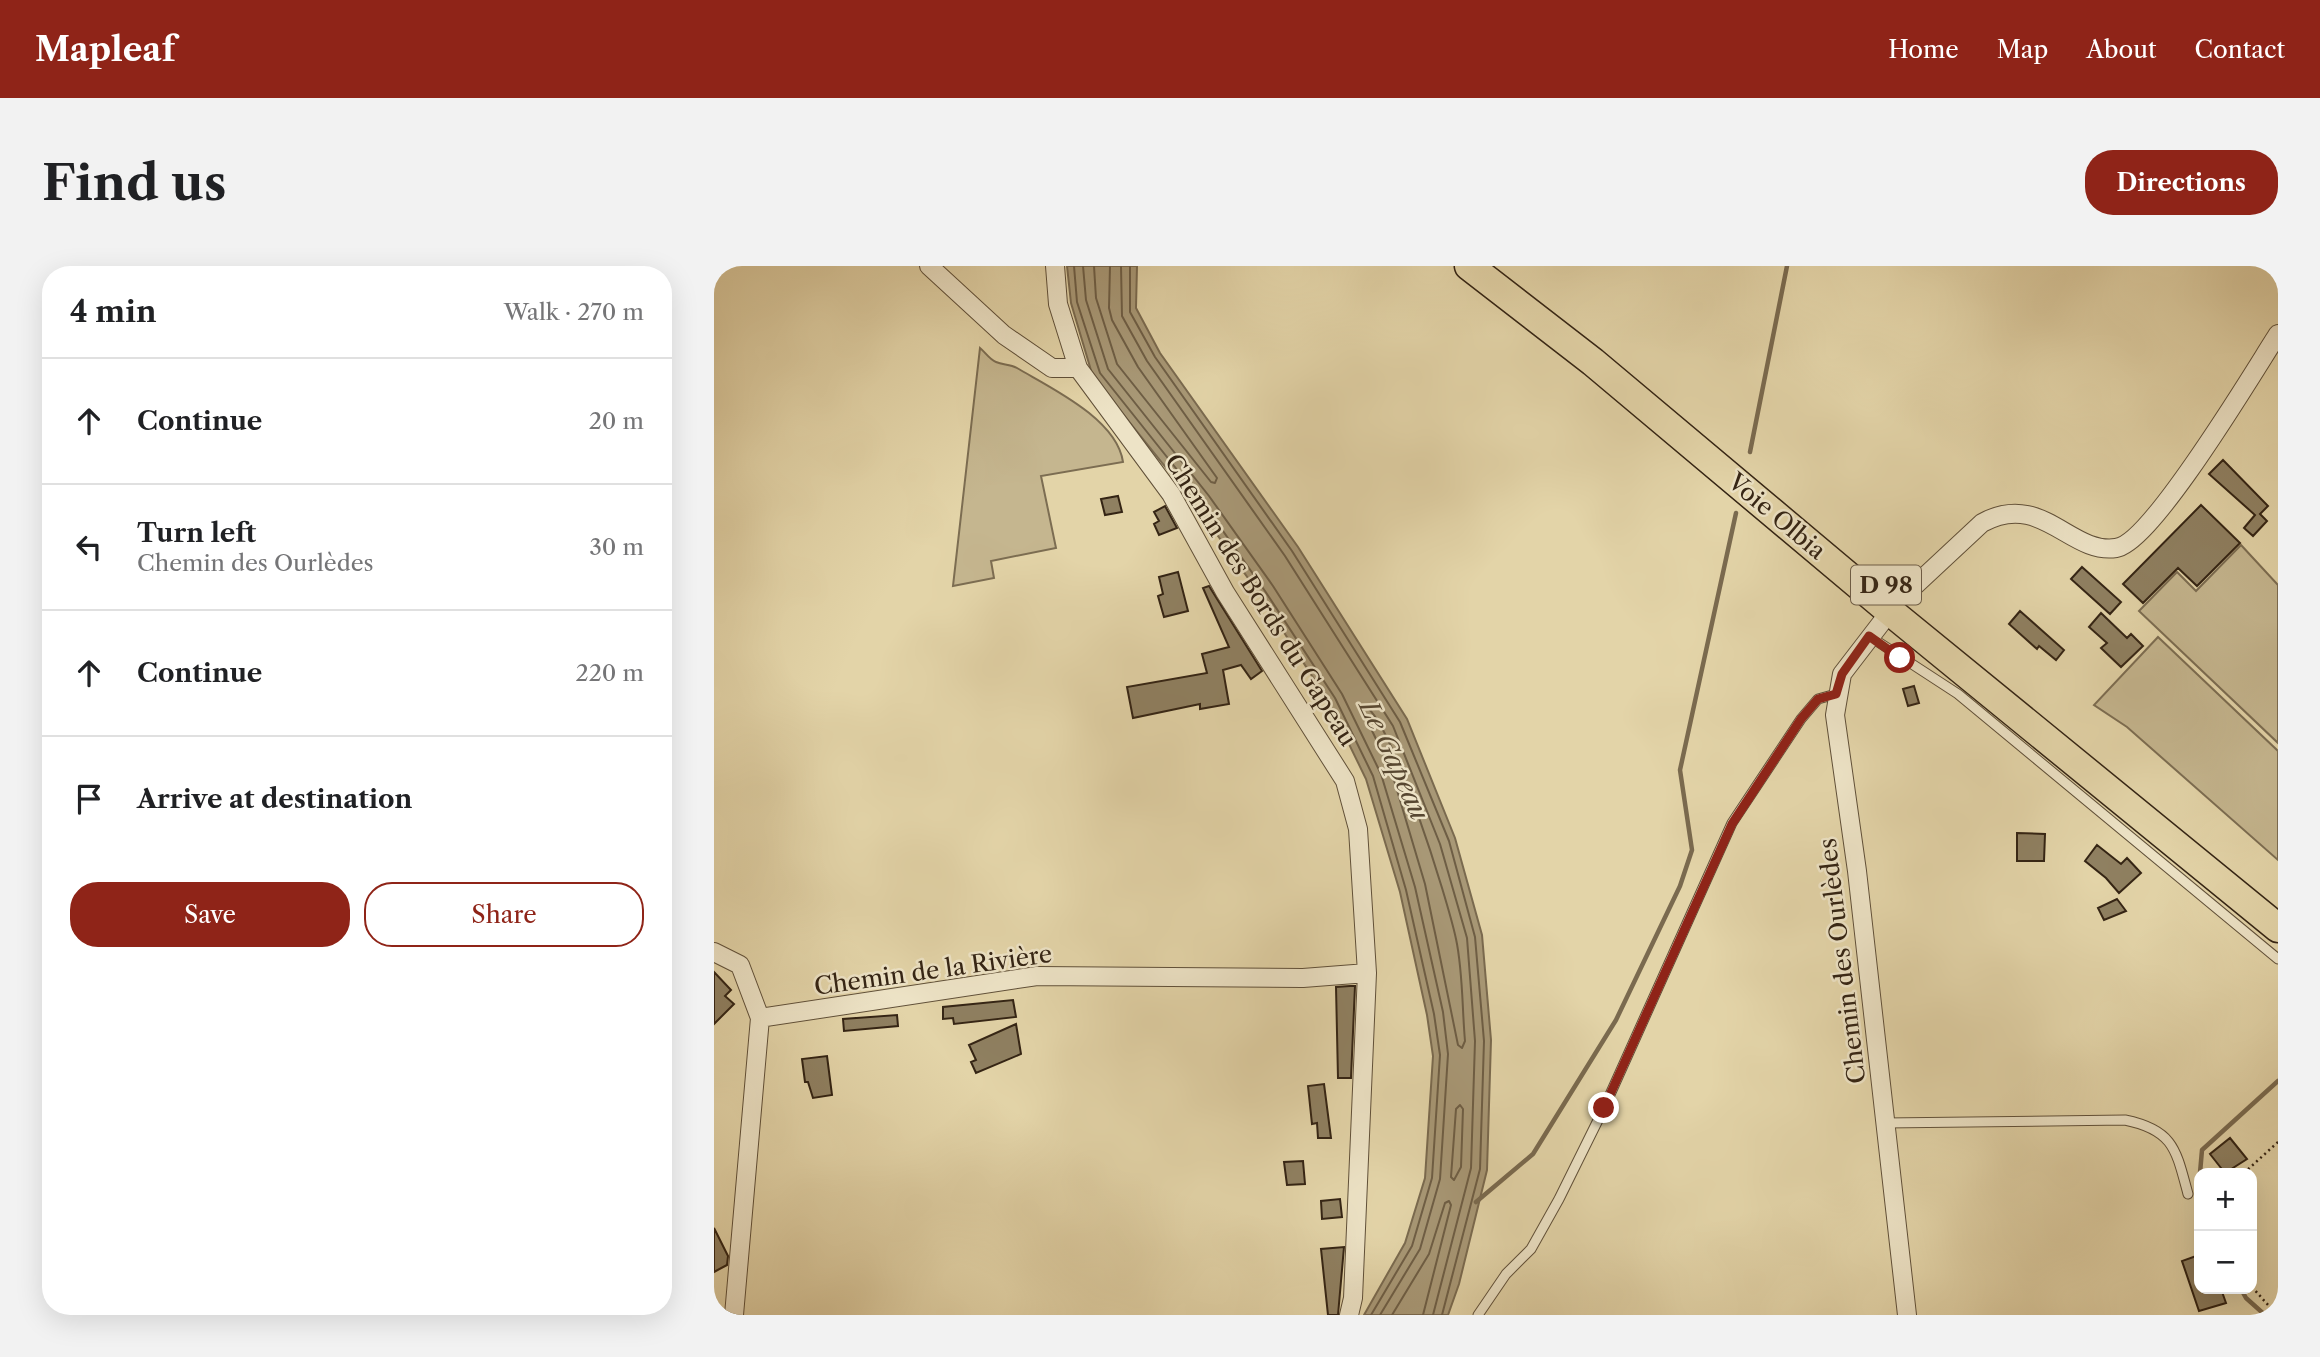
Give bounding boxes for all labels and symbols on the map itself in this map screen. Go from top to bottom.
street label: Chemin des Bords du Gapeau [1159,449,1363,752]
street label: Voie Olbia [1722,466,1832,565]
road number: D 98 [1851,566,1921,604]
route start [1884,642,1915,673]
water label: Le Gapeau [1352,693,1436,826]
street label: Chemin des Ourlèdes [1813,837,1871,1085]
street label: Chemin de la Rivière [812,939,1054,1001]
route end [1588,1092,1619,1123]

